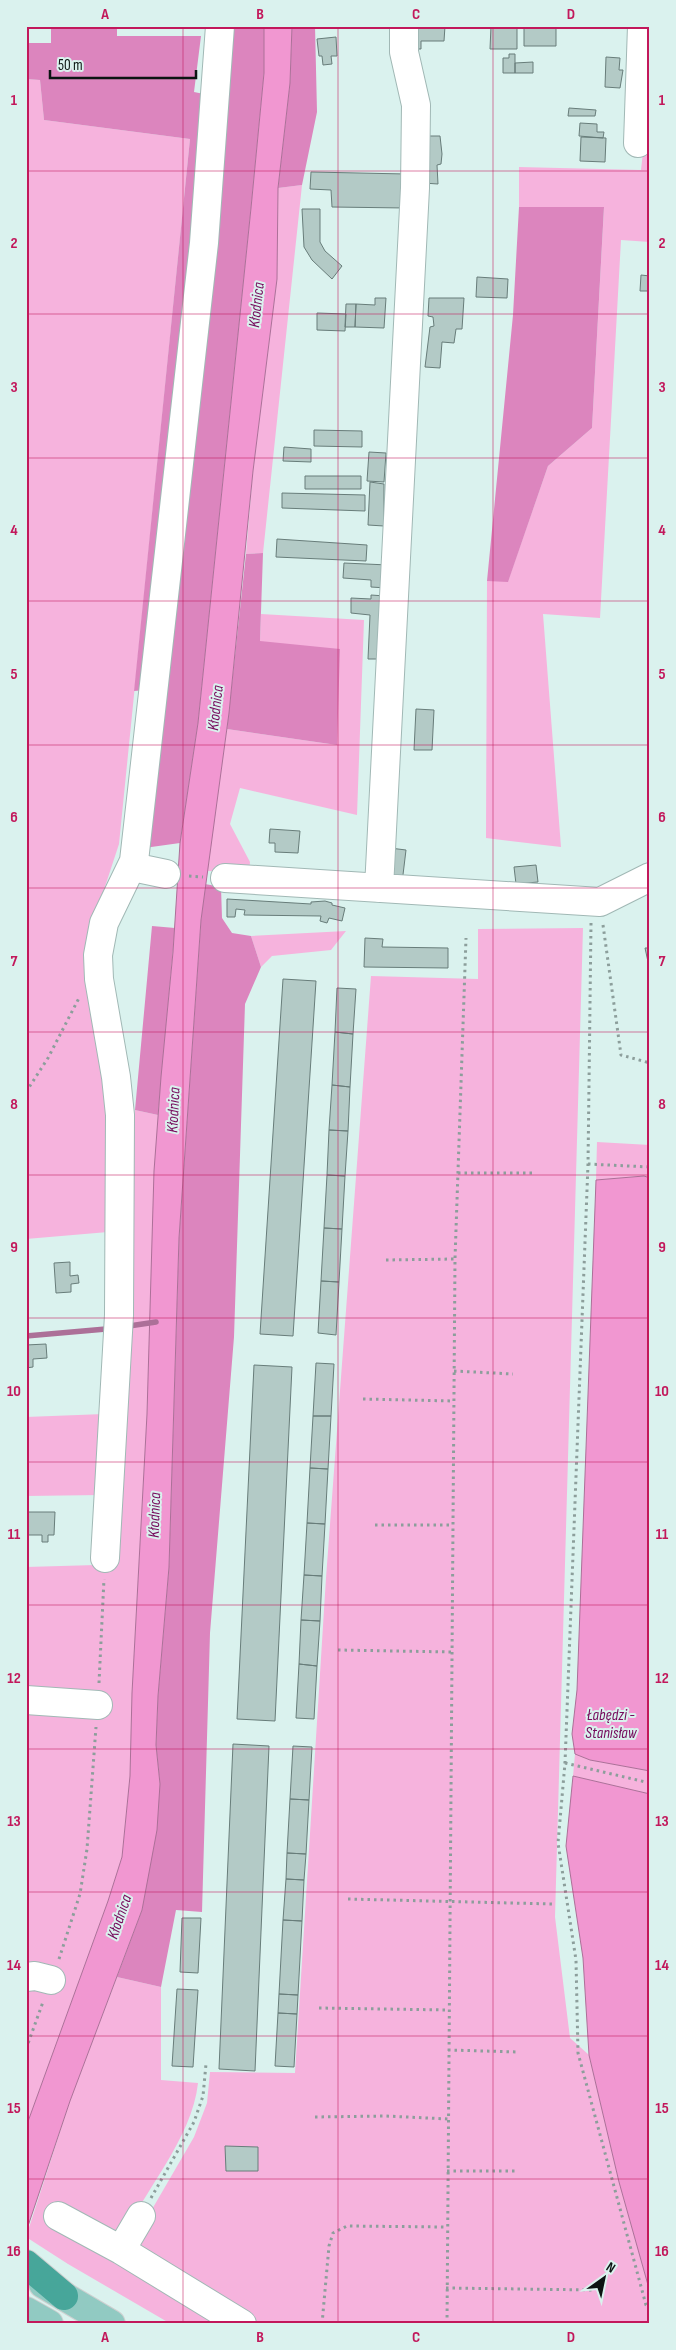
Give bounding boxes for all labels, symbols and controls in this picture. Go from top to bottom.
text: A [100,5,109,24]
text: B [256,5,264,24]
text: C [412,5,420,24]
text: D [567,5,575,24]
scale bar [50,48,196,80]
text: 50 m [58,56,83,75]
text: 1 [11,91,18,110]
text: 1 [659,91,666,110]
text: 2 [10,234,18,253]
text: 2 [658,234,666,253]
water label: Kłodnica [245,281,269,329]
text: 3 [10,378,18,397]
text: 3 [658,378,666,397]
text: 4 [10,521,18,540]
text: 4 [658,521,666,540]
text: 5 [10,665,18,684]
text: 5 [658,665,666,684]
water label: Kłodnica [204,684,228,732]
text: 6 [10,808,18,827]
text: 6 [658,808,666,827]
text: 7 [11,952,18,971]
text: 7 [659,952,666,971]
water label: Kłodnica [163,1086,185,1133]
text: 8 [10,1095,18,1114]
text: 8 [658,1095,666,1114]
text: 9 [10,1238,18,1257]
text: 9 [658,1238,666,1257]
text: 10 [7,1382,21,1401]
text: 10 [655,1382,669,1401]
water label: Kłodnica [145,1491,165,1538]
text: 11 [8,1525,21,1544]
text: 11 [656,1525,669,1544]
text: 12 [7,1669,21,1688]
text: 12 [655,1669,669,1688]
water label: Łabędzi - Stanisław [585,1706,638,1743]
text: 13 [7,1812,21,1831]
text: 13 [655,1812,669,1831]
water label: Kłodnica [104,1892,137,1942]
text: 14 [7,1956,21,1975]
text: 14 [655,1956,669,1975]
text: 15 [7,2099,21,2118]
text: 15 [655,2099,669,2118]
text: 16 [7,2242,21,2261]
text: 16 [655,2242,669,2261]
north arrow [578,2252,628,2302]
text: N [603,2258,619,2277]
text: A [100,2328,109,2347]
text: B [256,2328,264,2347]
text: C [412,2328,420,2347]
text: D [567,2328,575,2347]

